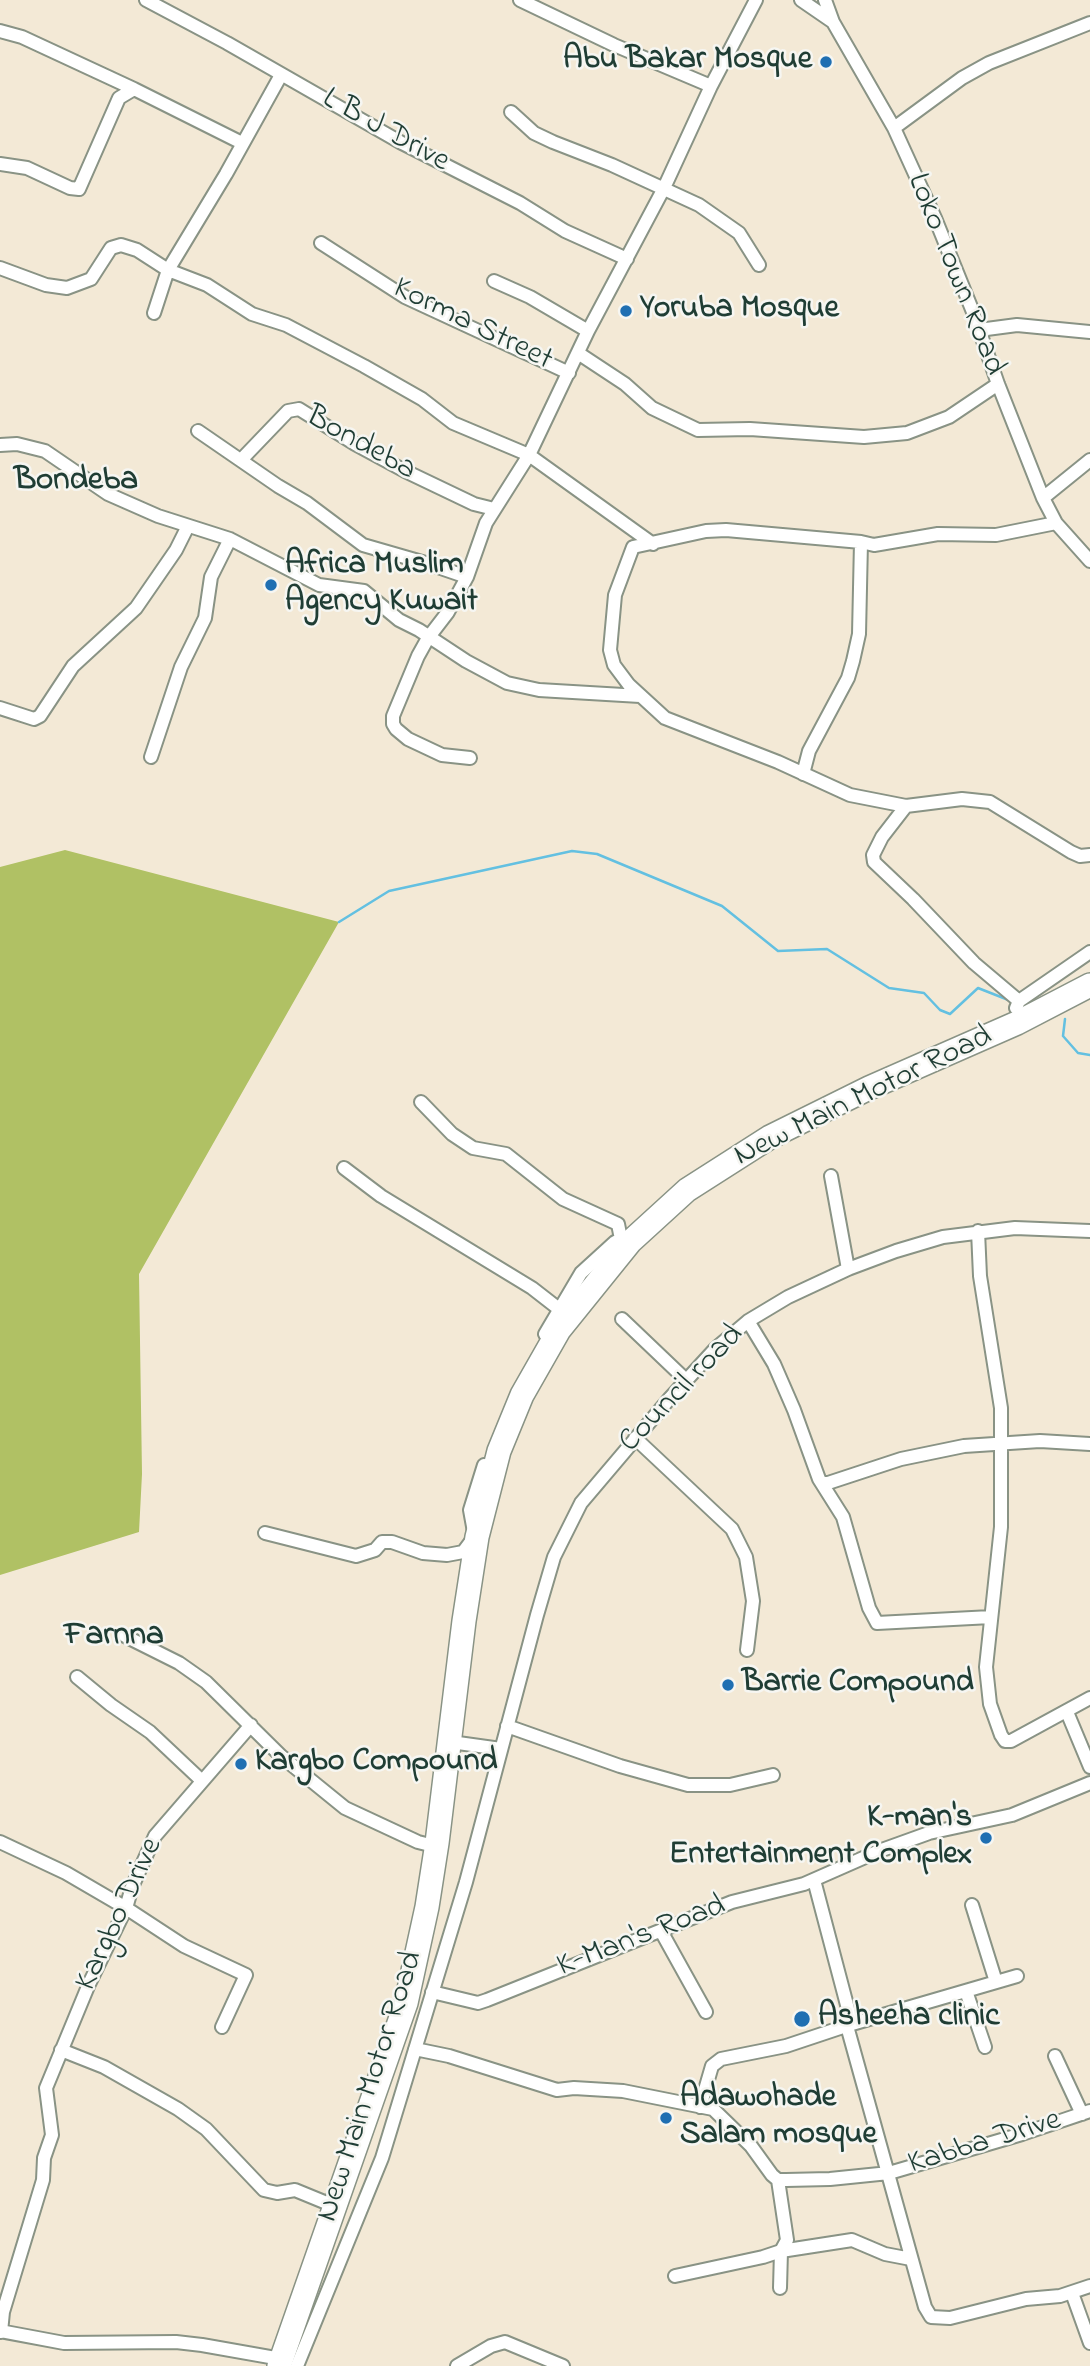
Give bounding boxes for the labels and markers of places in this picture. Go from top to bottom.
place label: Abu Bakar Mosque [563,43,812,81]
marker: Abu Bakar Mosque [818,54,834,70]
place label: Yoruba Mosque [640,292,839,330]
marker: Yoruba Mosque [618,303,634,319]
place label: Africa Muslim Agency Kuwait [285,548,478,623]
marker: Africa Muslim Agency Kuwait [263,577,279,593]
place label: Barrie Compound [742,1666,974,1704]
marker: Barrie Compound [720,1677,736,1693]
place label: Kargbo Compound [255,1745,497,1783]
marker: Kargbo Compound [233,1756,249,1772]
place label: K-man's Entertainment Complex [669,1801,972,1876]
marker: K-man's Entertainment Complex [978,1830,994,1846]
place label: Asheeha clinic [818,2000,999,2038]
marker: Asheeha clinic [792,2009,812,2029]
place label: Adawohade Salam mosque [680,2081,877,2156]
marker: Adawohade Salam mosque [658,2110,674,2126]

